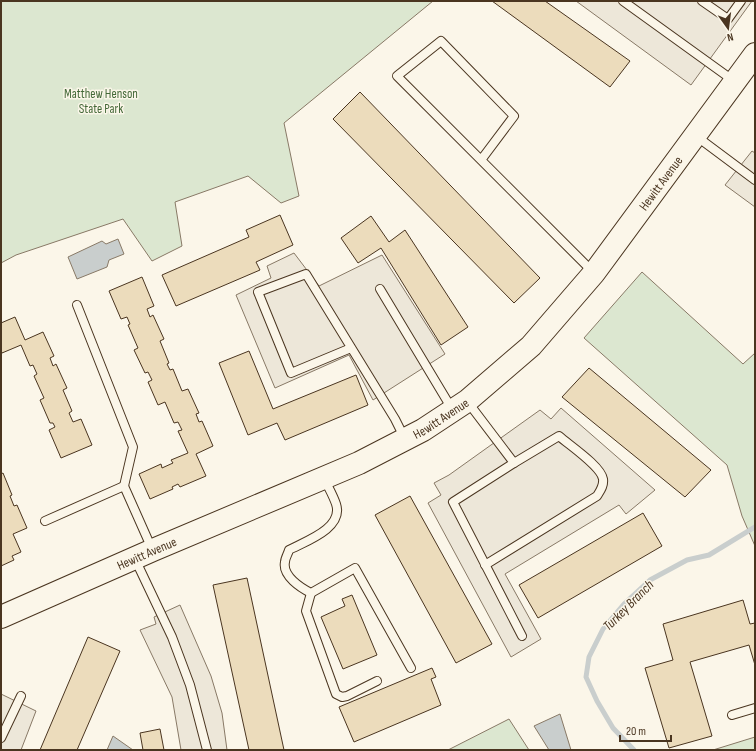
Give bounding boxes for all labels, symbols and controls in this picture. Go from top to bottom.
north arrow [708,8,748,48]
text: N [726,30,735,44]
park label: Matthew Henson State Park [64,86,138,117]
street label: Hewitt Avenue [636,153,686,214]
street label: Hewitt Avenue [411,395,472,443]
street label: Hewitt Avenue [115,534,179,574]
water label: Turkey Branch [599,576,657,634]
scale bar [620,717,671,743]
text: 20 m [626,724,646,739]

